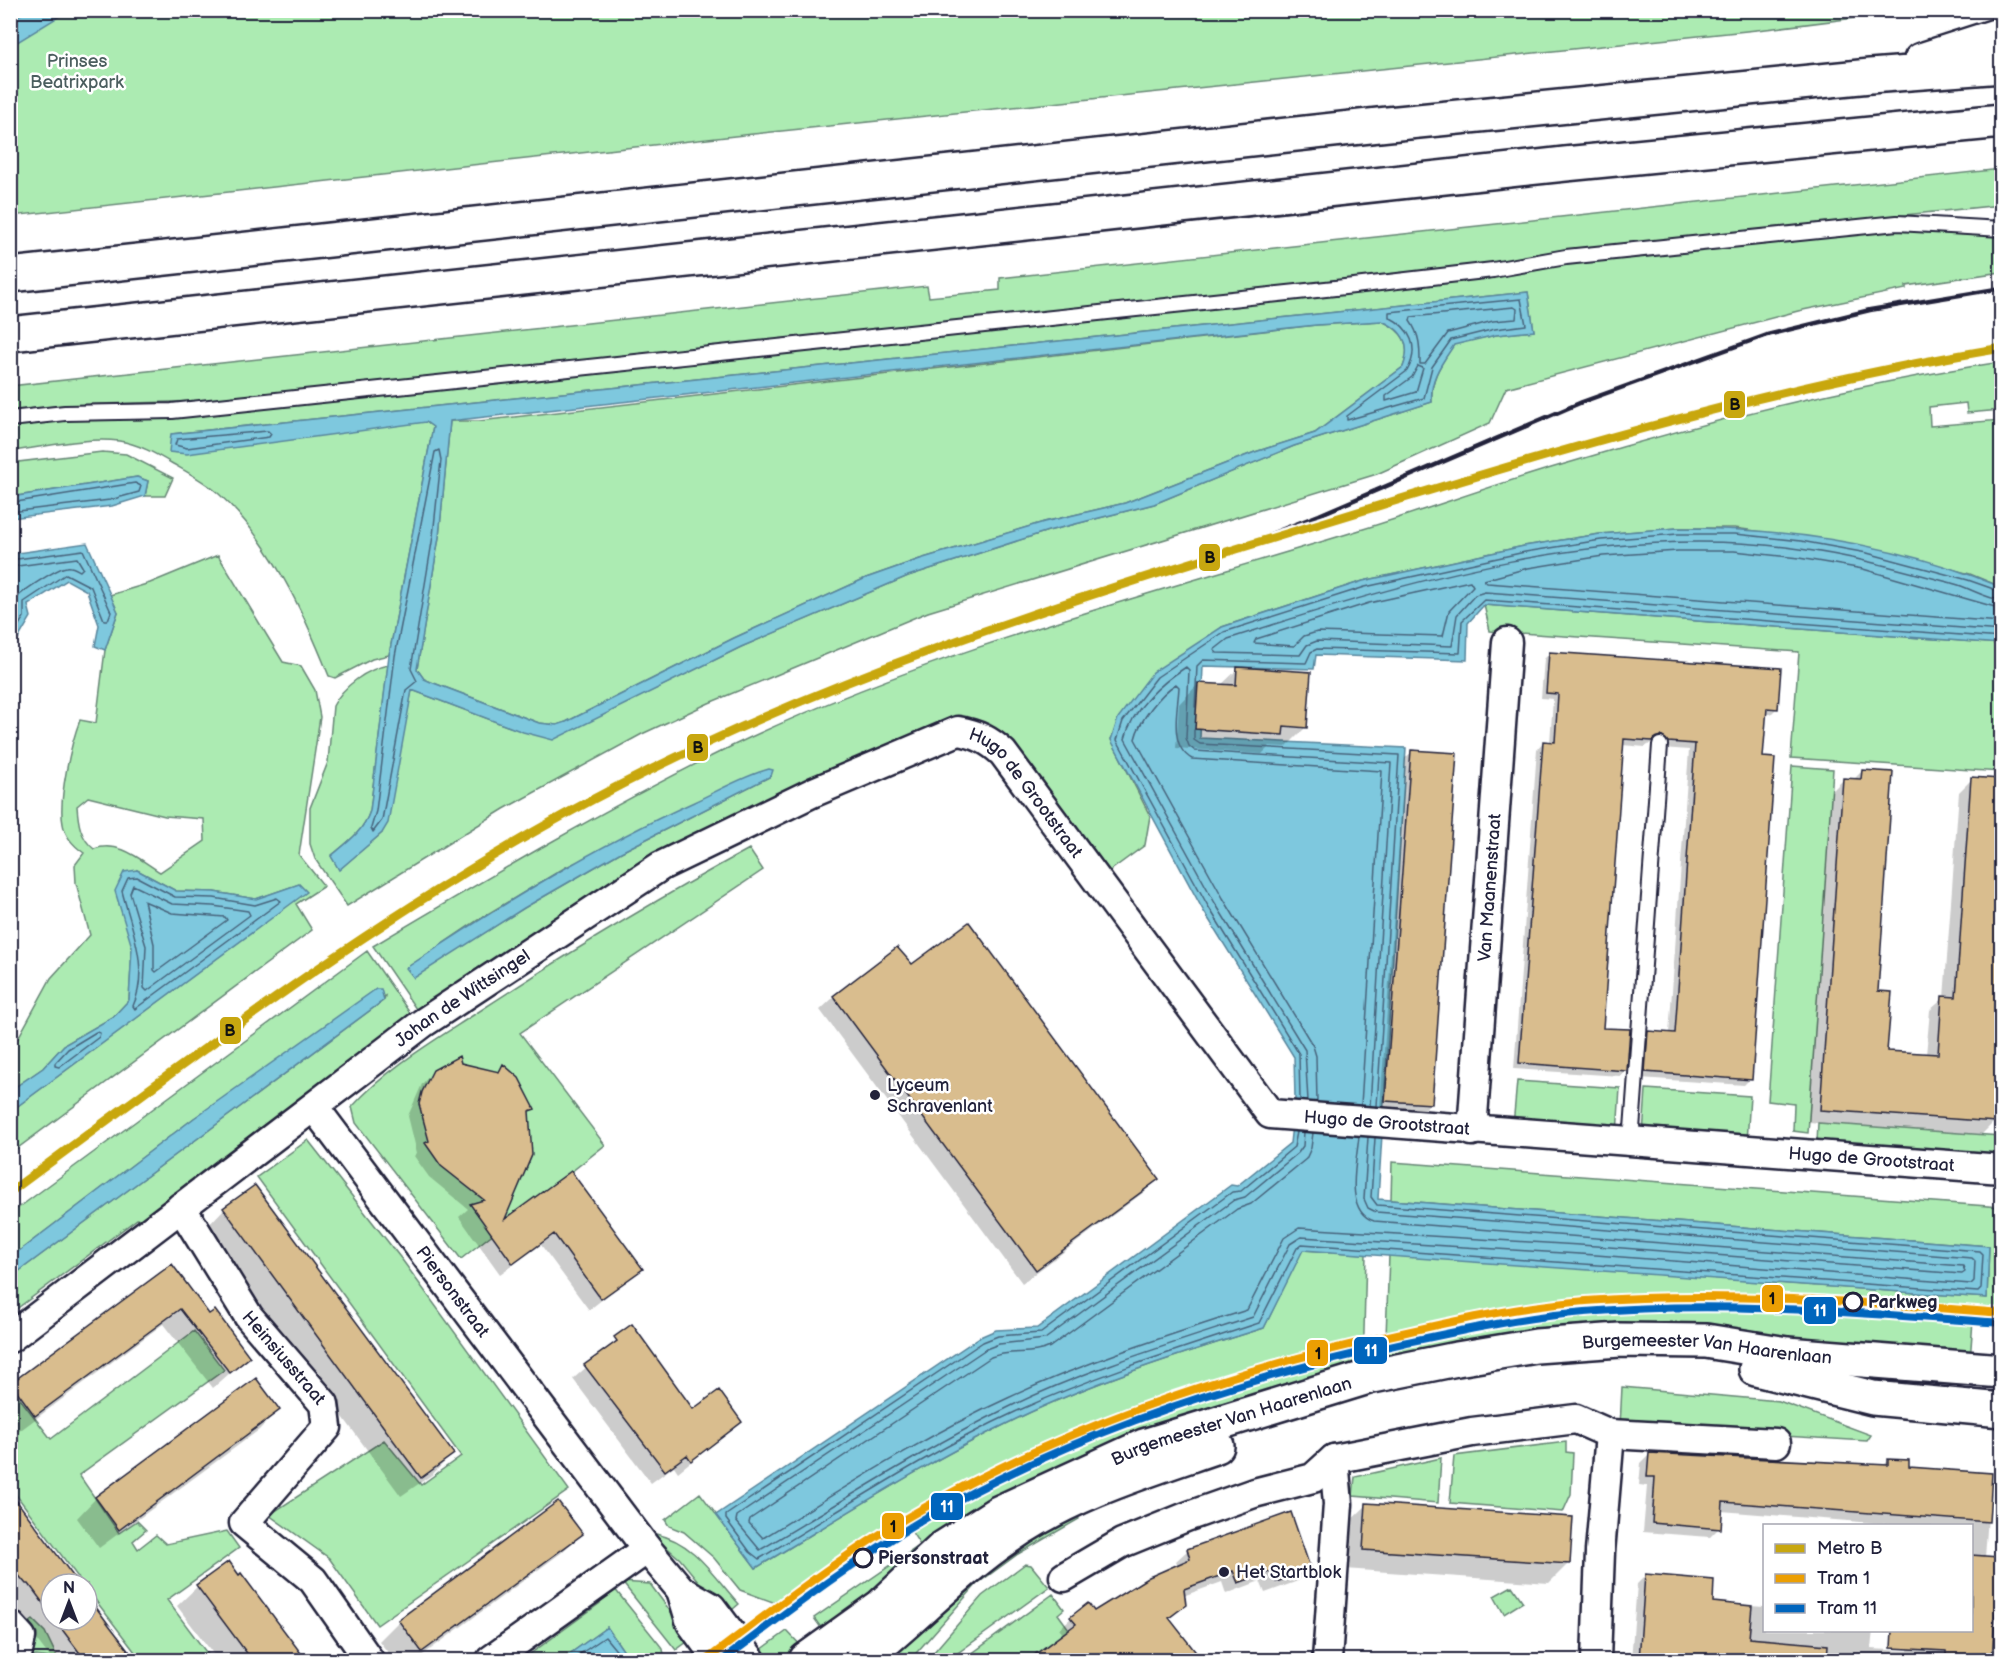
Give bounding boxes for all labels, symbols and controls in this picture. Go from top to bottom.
park label: Prinses Beatrixpark [30,51,124,93]
line badge: B [1723,390,1746,419]
text: B [1729,396,1741,415]
line badge: B [1198,543,1221,572]
text: B [1204,549,1216,568]
street label: Hugo de Grootstraat [966,723,1087,862]
line badge: B [686,733,709,762]
text: B [692,739,704,758]
street label: Van Maanenstraat [1474,812,1505,962]
street label: Johan de Wittsingel [391,945,534,1051]
line badge: B [219,1016,242,1045]
text: B [224,1022,236,1041]
place label: Lyceum Schravenlant [887,1075,993,1117]
marker: Lyceum Schravenlant [868,1088,882,1102]
street label: Hugo de Grootstraat [1303,1106,1471,1140]
street label: Hugo de Grootstraat [1788,1142,1956,1176]
street label: Piersonstraat [412,1242,494,1342]
line badge: 1 [1761,1284,1784,1313]
text: 1 [1769,1290,1775,1309]
marker: Parkweg [1843,1292,1863,1312]
place label: Parkweg [1868,1292,1938,1313]
line badge: 11 [1803,1296,1837,1325]
text: 11 [1813,1302,1827,1321]
street label: Heinsiusstraat [238,1307,330,1409]
street label: Burgemeester Van Haarenlaan [1581,1329,1833,1368]
line badge: 11 [1353,1336,1388,1365]
line badge: 1 [1306,1339,1329,1367]
text: 11 [1364,1342,1378,1361]
text: 1 [1315,1345,1321,1364]
street label: Burgemeester Van Haarenlaan [1108,1372,1354,1470]
line badge: 11 [930,1492,964,1521]
text: 11 [940,1498,954,1517]
line badge: 1 [881,1512,905,1540]
text: 1 [890,1518,896,1537]
legend [1763,1524,1973,1632]
text: Metro B [1817,1538,1882,1559]
marker: Piersonstraat [853,1548,873,1568]
place label: Piersonstraat [878,1548,989,1569]
place label: Het Startblok [1236,1562,1341,1583]
marker: Het Startblok [1217,1565,1231,1579]
text: Tram 1 [1817,1568,1870,1589]
north arrow [39,1572,99,1632]
text: N [63,1579,75,1598]
text: Tram 11 [1817,1598,1877,1619]

